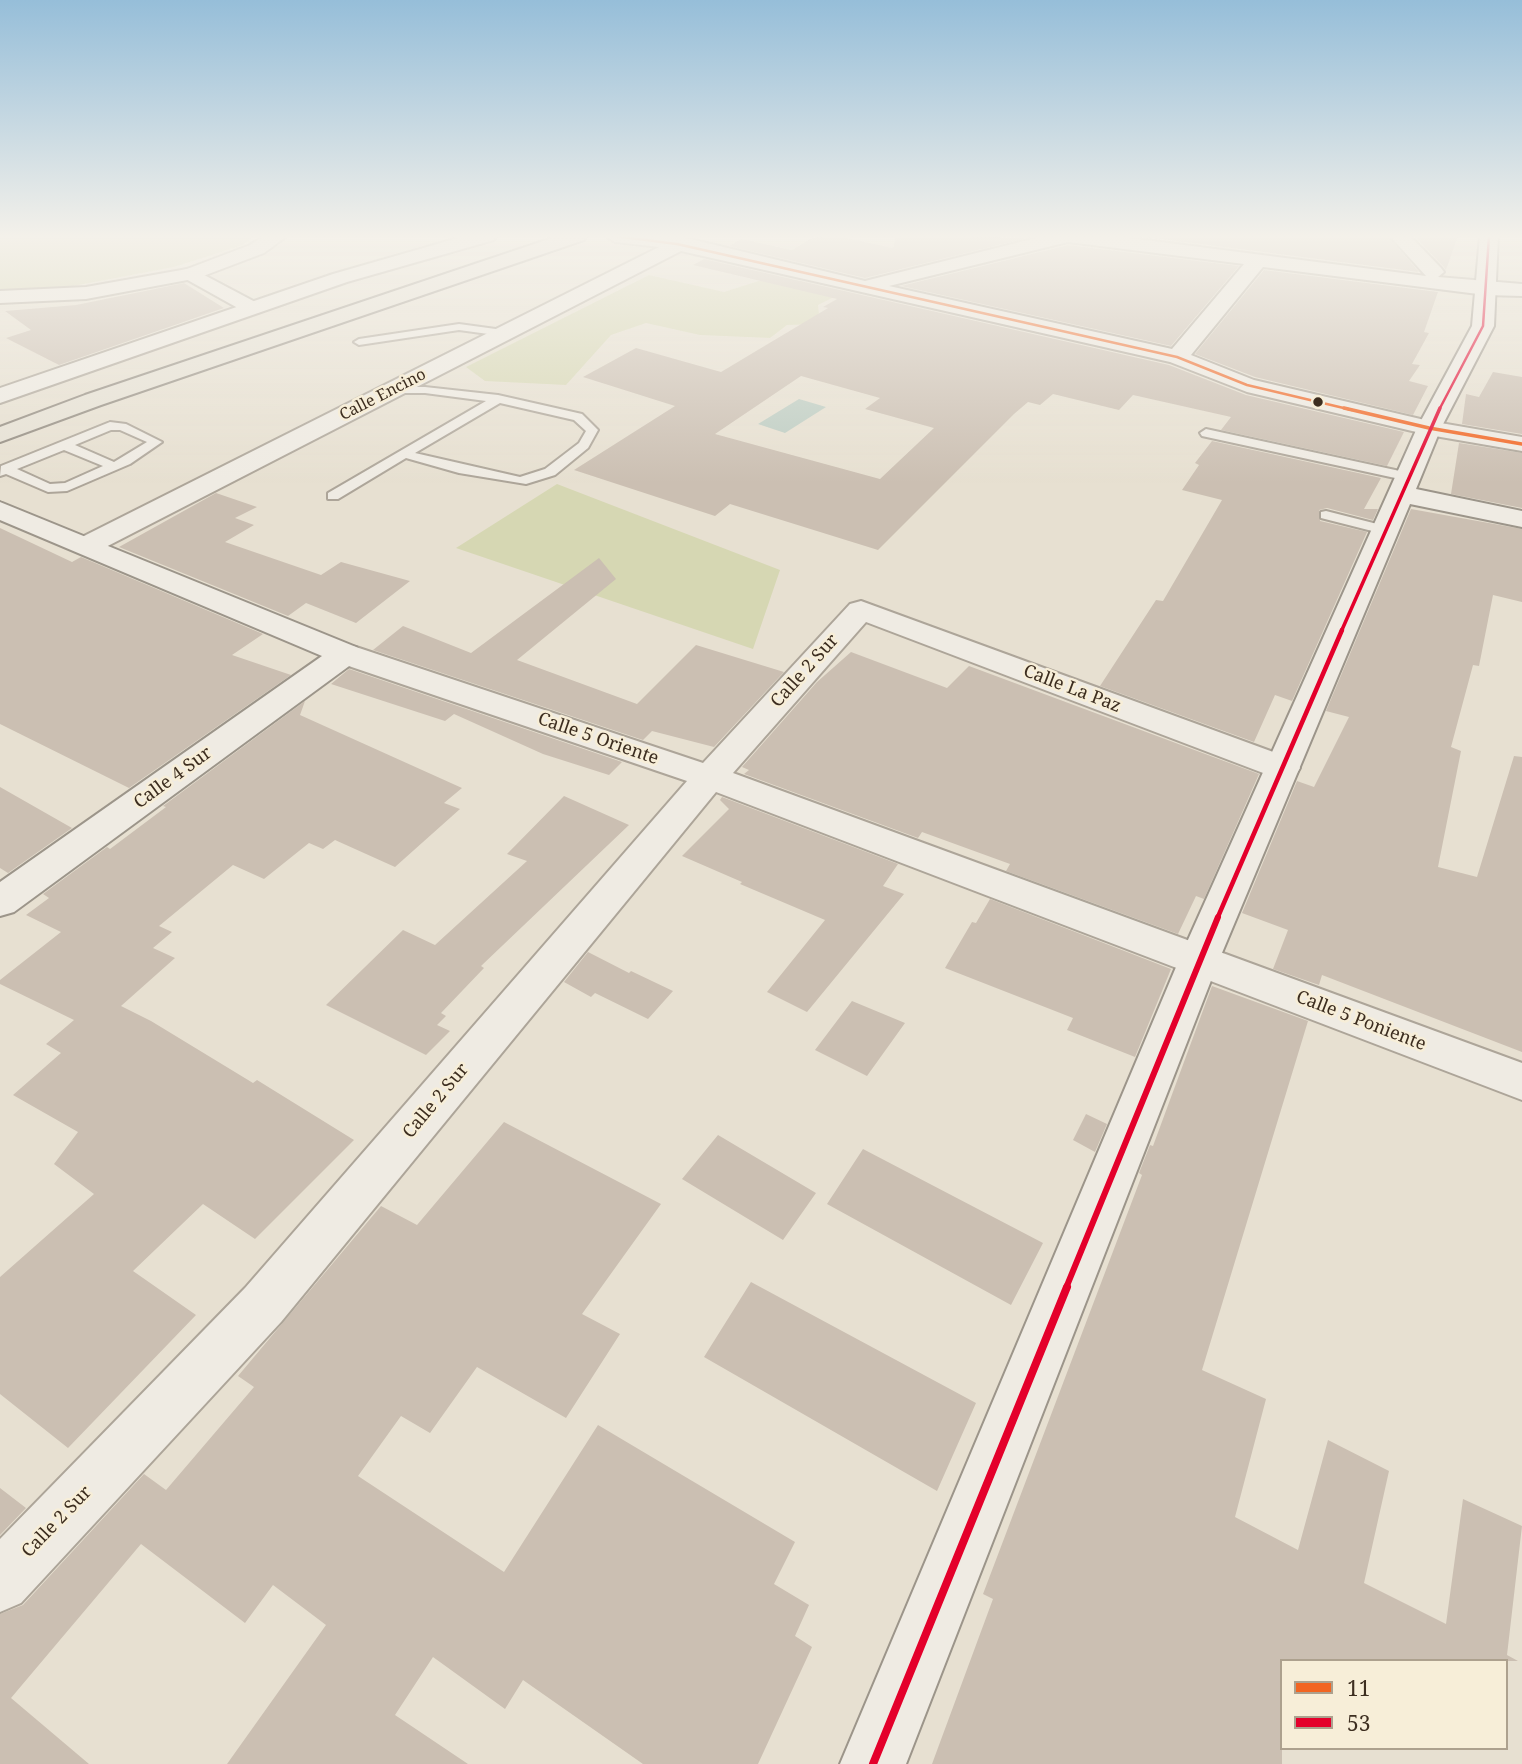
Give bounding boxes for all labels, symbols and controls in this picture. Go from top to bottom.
street label: Calle Encino [337,365,429,425]
unlabelled marker [1311,395,1325,409]
street label: Calle 2 Sur [766,630,844,712]
street label: Calle La Paz [1020,660,1124,718]
street label: Calle 5 Oriente [535,708,661,770]
street label: Calle 4 Sur [130,742,216,814]
street label: Calle 5 Poniente [1293,986,1429,1056]
street label: Calle 2 Sur [398,1059,474,1143]
street label: Calle 2 Sur [18,1482,96,1562]
legend [1280,1659,1508,1750]
text: 11 [1347,1674,1370,1702]
text: 53 [1347,1709,1370,1737]

